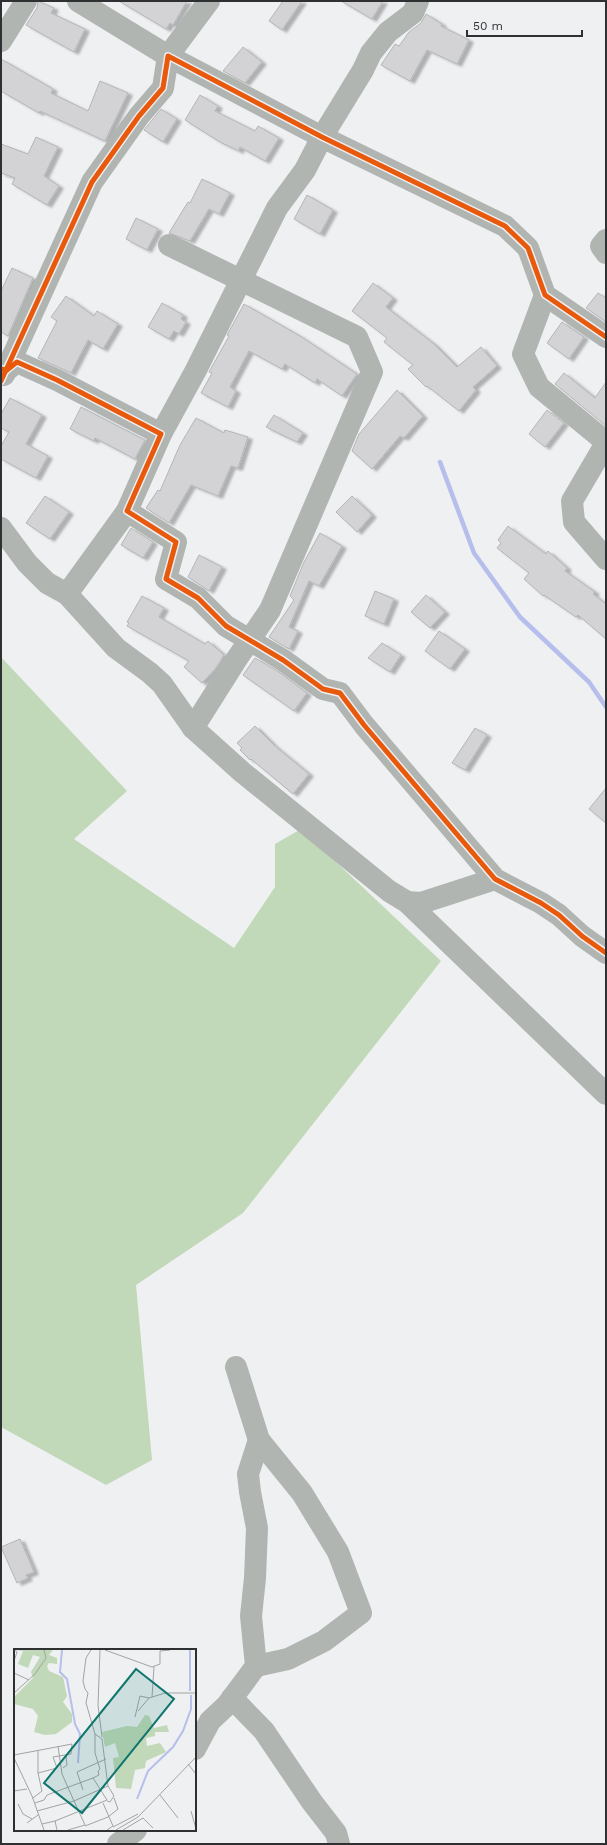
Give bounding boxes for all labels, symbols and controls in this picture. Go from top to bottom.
scale bar [467,12,582,38]
text: 50 m [473,19,503,33]
inset map [14,1649,196,1831]

